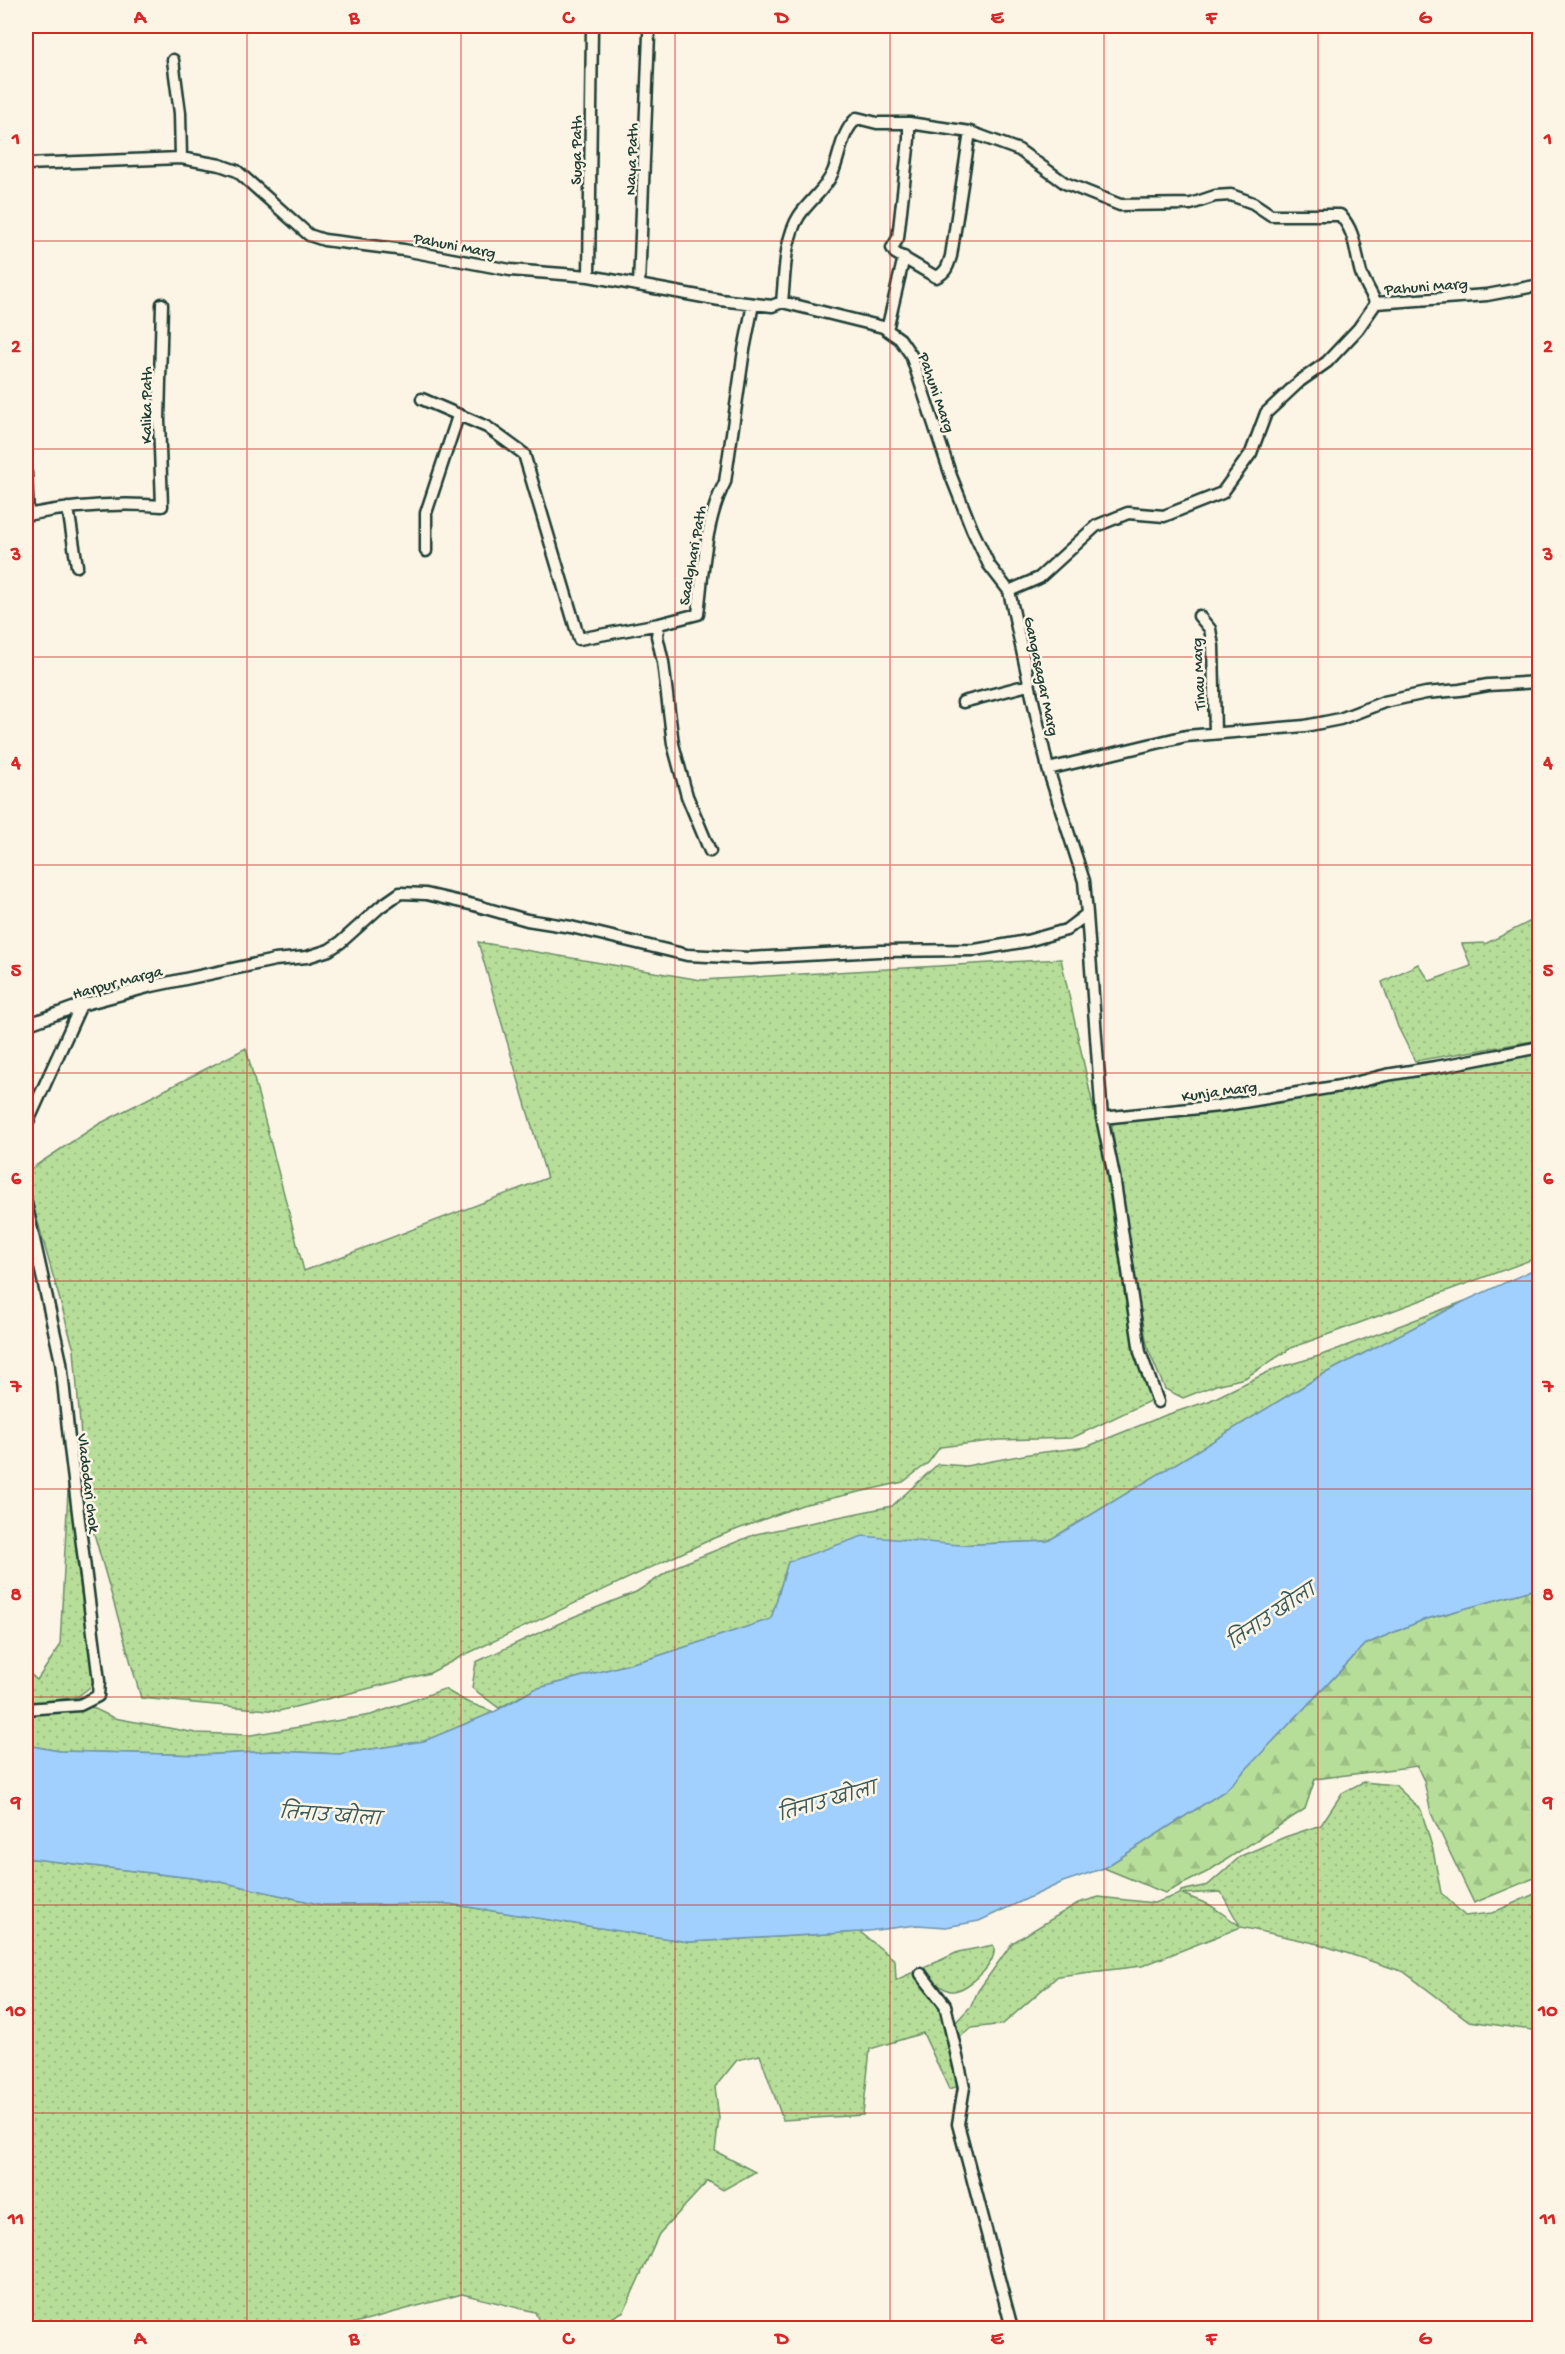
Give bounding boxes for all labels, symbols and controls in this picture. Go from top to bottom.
text: A [133,8,148,31]
text: B [348,8,360,31]
text: C [562,8,576,31]
text: D [773,8,789,31]
text: E [991,8,1005,31]
text: F [1205,8,1218,31]
text: G [1419,8,1433,31]
street label: Suga Path [569,115,588,185]
street label: Naya Path [623,122,644,196]
text: 1 [11,129,20,152]
text: 1 [1543,129,1552,152]
street label: Pahuni Marg [411,230,497,265]
street label: Pahuni Marg [1383,276,1469,301]
text: 2 [11,337,21,360]
text: 2 [1543,337,1553,360]
street label: Pahuni Marg [912,350,957,436]
street label: Kalika Path [139,366,158,444]
street label: Saalghari Path [676,504,713,607]
text: 3 [10,545,21,568]
text: 3 [1542,545,1553,568]
street label: Gangasagar Marg [1018,615,1062,738]
street label: Tinau Marg [1189,637,1212,711]
text: 4 [10,753,21,776]
text: 4 [1542,753,1553,776]
text: 5 [11,961,22,984]
text: 5 [1543,961,1554,984]
street label: Harpur Marga [71,963,166,1005]
street label: Kunja Marg [1181,1079,1258,1108]
text: 6 [11,1169,22,1192]
text: 6 [1543,1169,1554,1192]
text: 7 [10,1377,23,1400]
text: 7 [1542,1377,1555,1400]
street label: Vladodari chok [71,1432,102,1536]
water label: तिनाउ खोला [1221,1573,1324,1655]
text: 8 [11,1585,22,1608]
text: 8 [1543,1585,1554,1608]
water label: तिनाउ खोला [774,1771,884,1827]
text: 9 [10,1793,21,1816]
text: 9 [1542,1793,1553,1816]
water label: तिनाउ खोला [279,1797,386,1832]
text: 10 [5,2001,26,2024]
text: 10 [1537,2001,1558,2024]
text: 11 [7,2209,24,2232]
text: 11 [1539,2209,1556,2232]
text: A [133,2329,148,2352]
text: B [348,2329,360,2352]
text: C [562,2329,576,2352]
text: D [773,2329,789,2352]
text: E [991,2329,1005,2352]
text: F [1205,2329,1218,2352]
text: G [1419,2329,1433,2352]

